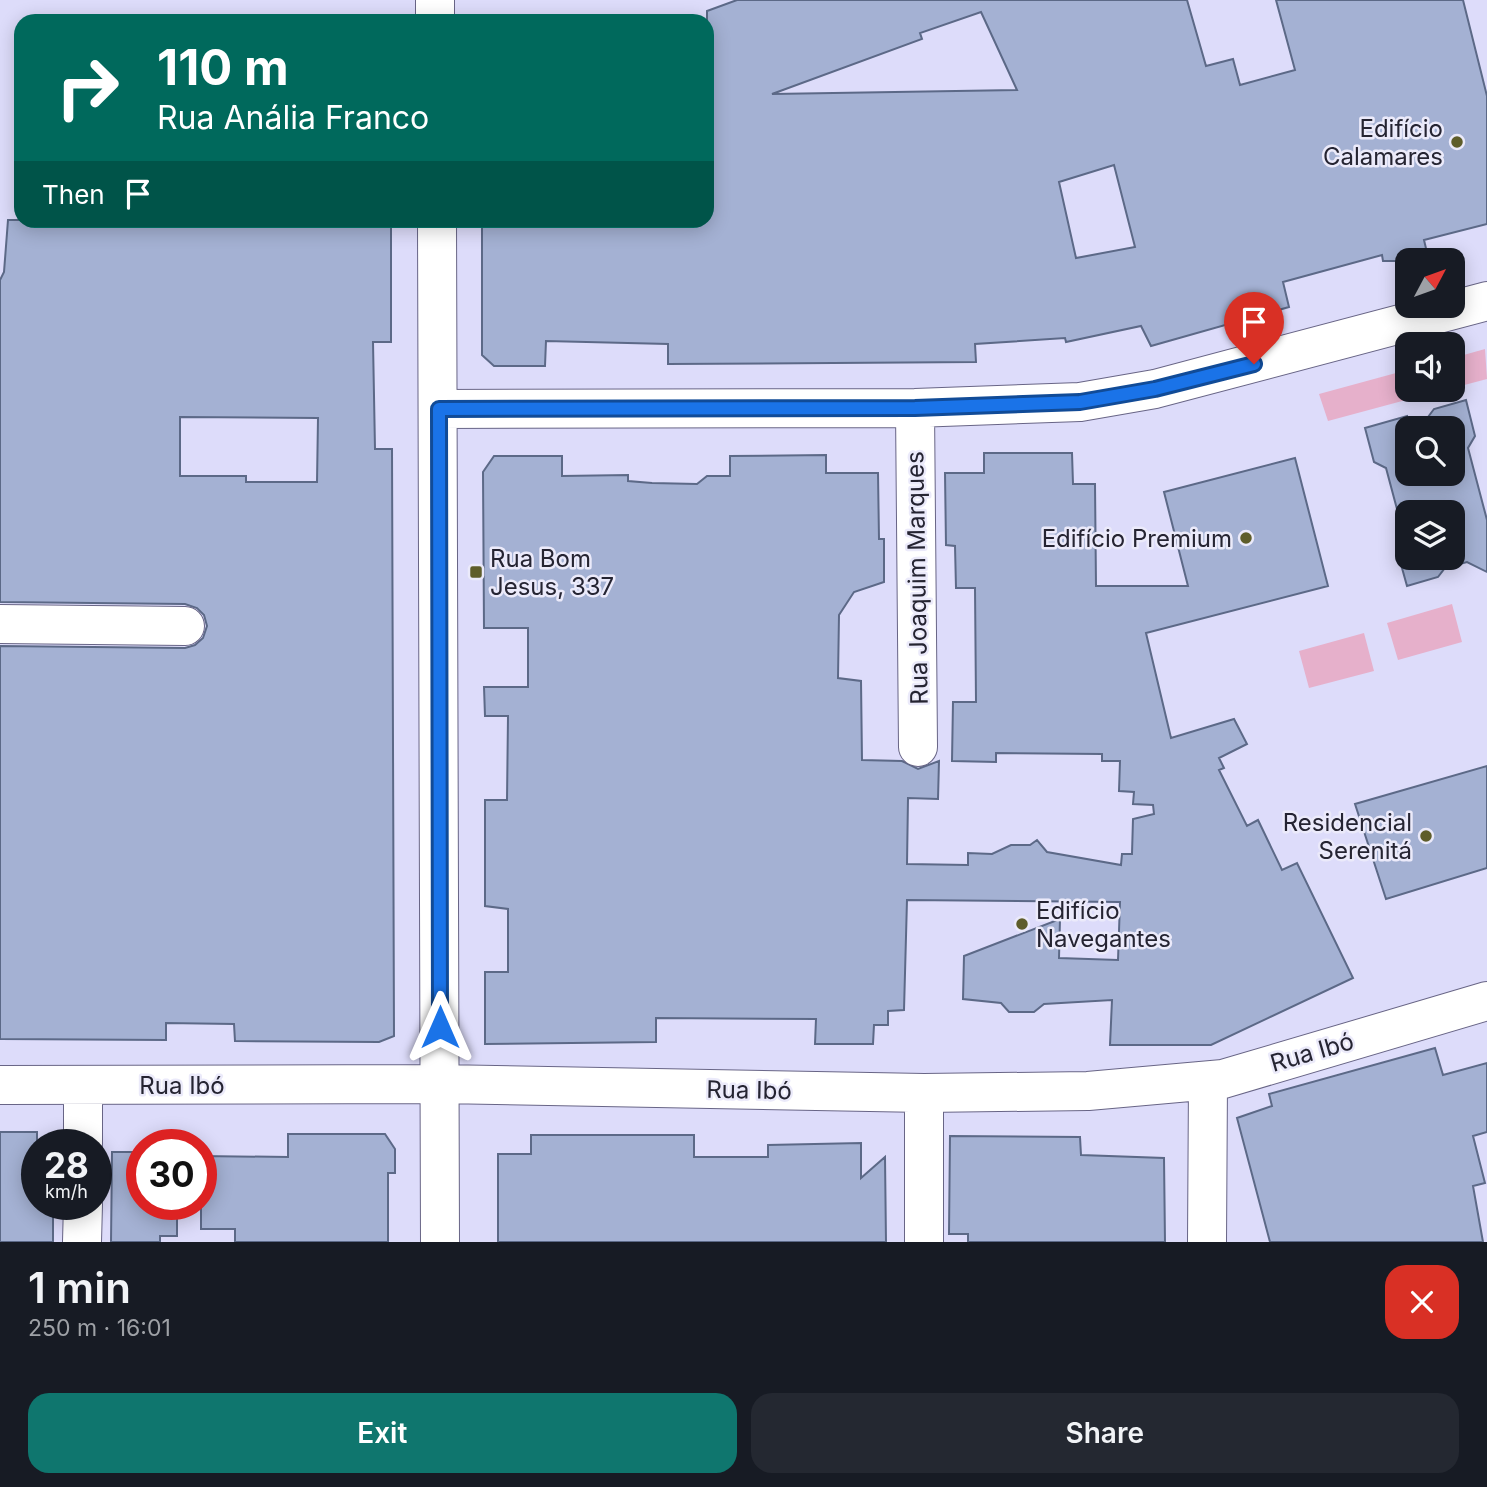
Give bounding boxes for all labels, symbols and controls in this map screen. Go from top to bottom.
text: 110 m [157,38,289,97]
icon: right [42,42,133,133]
text: Rua Anália Franco [157,98,429,137]
place label: Edifício Calamares [1323,114,1443,171]
marker: Edifício Calamares [1449,134,1465,150]
icon: arrive [119,175,157,213]
text: Then [42,179,105,210]
north arrow [1395,248,1465,318]
map controls [1395,248,1465,570]
pin [1224,292,1284,364]
icon: arrive [1235,303,1273,341]
button: sound [1395,332,1465,402]
button: search [1395,416,1465,486]
street label: Rua Joaquim Marques [900,451,934,705]
button: layers [1395,500,1465,570]
place label: Edifício Premium [1042,524,1232,553]
marker: Edifício Premium [1238,530,1254,546]
place label: Rua Bom Jesus, 337 [490,544,614,601]
marker: Rua Bom Jesus, 337 [468,564,484,580]
place label: Residencial Serenitá [1283,808,1412,865]
marker: Residencial Serenitá [1418,828,1434,844]
place label: Edifício Navegantes [1036,896,1171,953]
marker: Edifício Navegantes [1014,916,1030,932]
position arrow [403,990,477,1064]
street label: Rua Ibó [1267,1026,1357,1078]
street label: Rua Ibó [139,1071,225,1100]
street label: Rua Ibó [706,1075,792,1105]
speed limit sign: 30 [126,1129,217,1220]
text: 28 [44,1144,89,1186]
text: km/h [45,1181,88,1202]
text: 1 min [28,1262,131,1313]
button: close [1385,1265,1459,1339]
text: 250 m · 16:01 [28,1314,171,1342]
button: Exit [28,1393,737,1473]
button: Share [751,1393,1459,1473]

